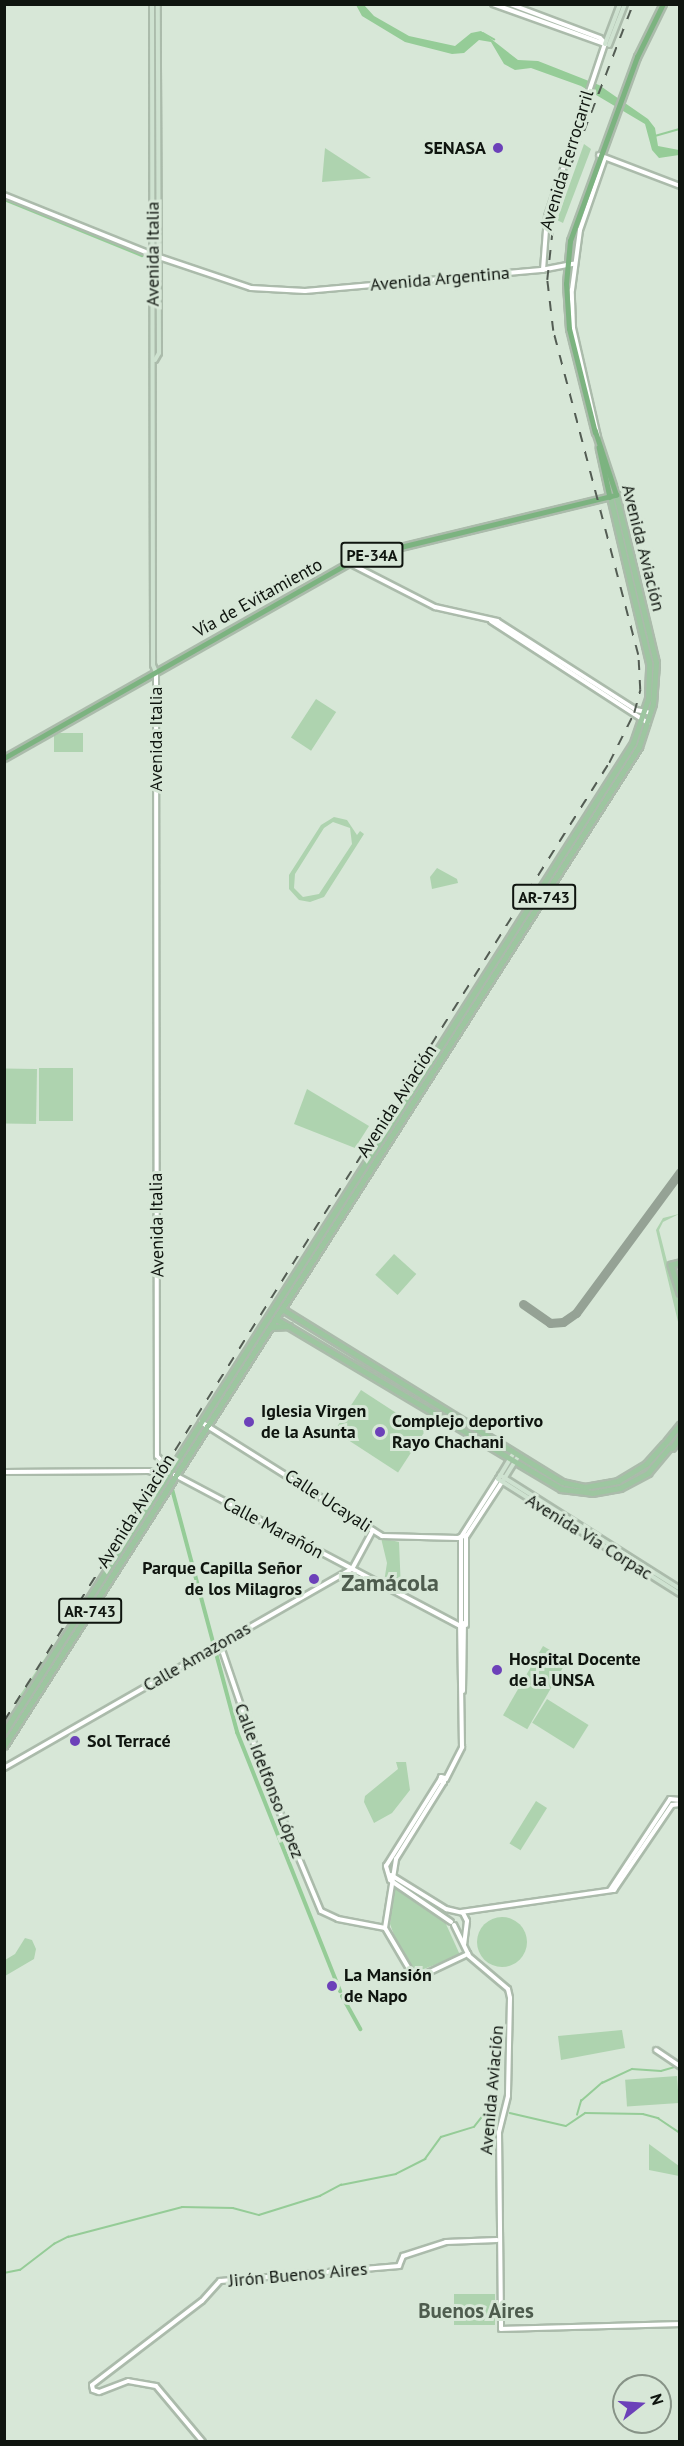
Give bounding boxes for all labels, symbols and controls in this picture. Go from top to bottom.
street label: Avenida Ferrocarril [535,87,599,233]
place label: SENASA [424,137,486,159]
marker: SENASA [491,141,505,155]
street label: Avenida Italia [142,202,164,306]
street label: Avenida Argentina [369,262,511,296]
street label: Avenida Aviación [617,482,669,614]
road number: PE-34A [339,542,405,568]
street label: Vía de Evitamiento [190,554,326,642]
street label: Avenida Italia [145,687,167,791]
road number: AR-743 [511,884,577,910]
street label: Avenida Aviación [352,1040,442,1162]
street label: Avenida Italia [145,1172,169,1278]
place label: Iglesia Virgen de la Asunta [261,1401,367,1444]
place label: Complejo deportivo Rayo Chachani [392,1411,543,1454]
marker: Iglesia Virgen de la Asunta [242,1415,256,1429]
marker: Complejo deportivo Rayo Chachani [373,1425,387,1439]
street label: Avenida Aviación [92,1450,180,1572]
street label: Calle Ucayali [280,1465,376,1537]
street label: Avenida Vía Corpac [521,1489,657,1585]
street label: Calle Marañón [219,1492,327,1564]
place label: Parque Capilla Señor de los Milagros [142,1558,302,1600]
district label: Zamácola [341,1569,439,1597]
marker: Parque Capilla Señor de los Milagros [307,1572,321,1586]
road number: AR-743 [57,1598,123,1624]
street label: Calle Amazonas [139,1617,255,1697]
place label: Hospital Docente de la UNSA [509,1649,641,1692]
marker: Hospital Docente de la UNSA [490,1663,504,1677]
street label: Calle Idelfonso López [229,1700,309,1862]
place label: Sol Terracé [87,1730,171,1752]
marker: Sol Terracé [68,1734,82,1748]
place label: La Mansión de Napo [344,1965,432,2008]
marker: La Mansión de Napo [325,1979,339,1993]
street label: Avenida Aviación [476,2024,508,2156]
street label: Jirón Buenos Aires [227,2258,369,2292]
district label: Buenos Aires [418,2298,534,2324]
north arrow [612,2374,672,2434]
text: N [646,2391,668,2407]

